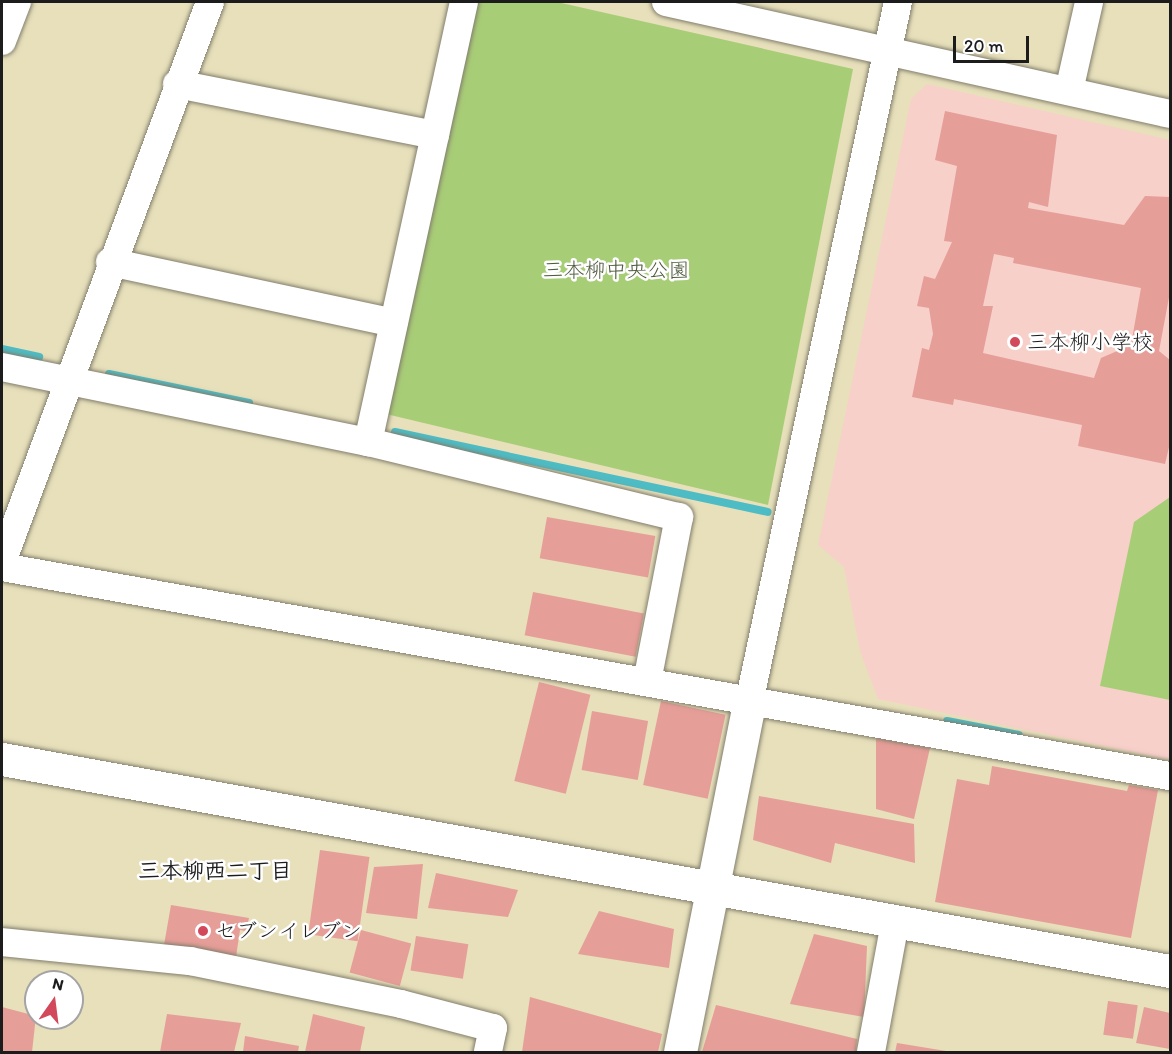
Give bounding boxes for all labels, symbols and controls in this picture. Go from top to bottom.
scale bar [956,24,1032,62]
text: 20 m [964,35,1004,57]
park label: 三本柳中央公園 [543,257,689,283]
place label: 三本柳小学校 [1027,329,1153,355]
marker: 三本柳小学校 [1008,335,1022,349]
district label: 三本柳西二丁目 [138,858,292,884]
place label: セブンイレブン [215,918,362,944]
marker: セブンイレブン [196,924,210,938]
north arrow [24,970,84,1030]
text: N [50,973,66,995]

